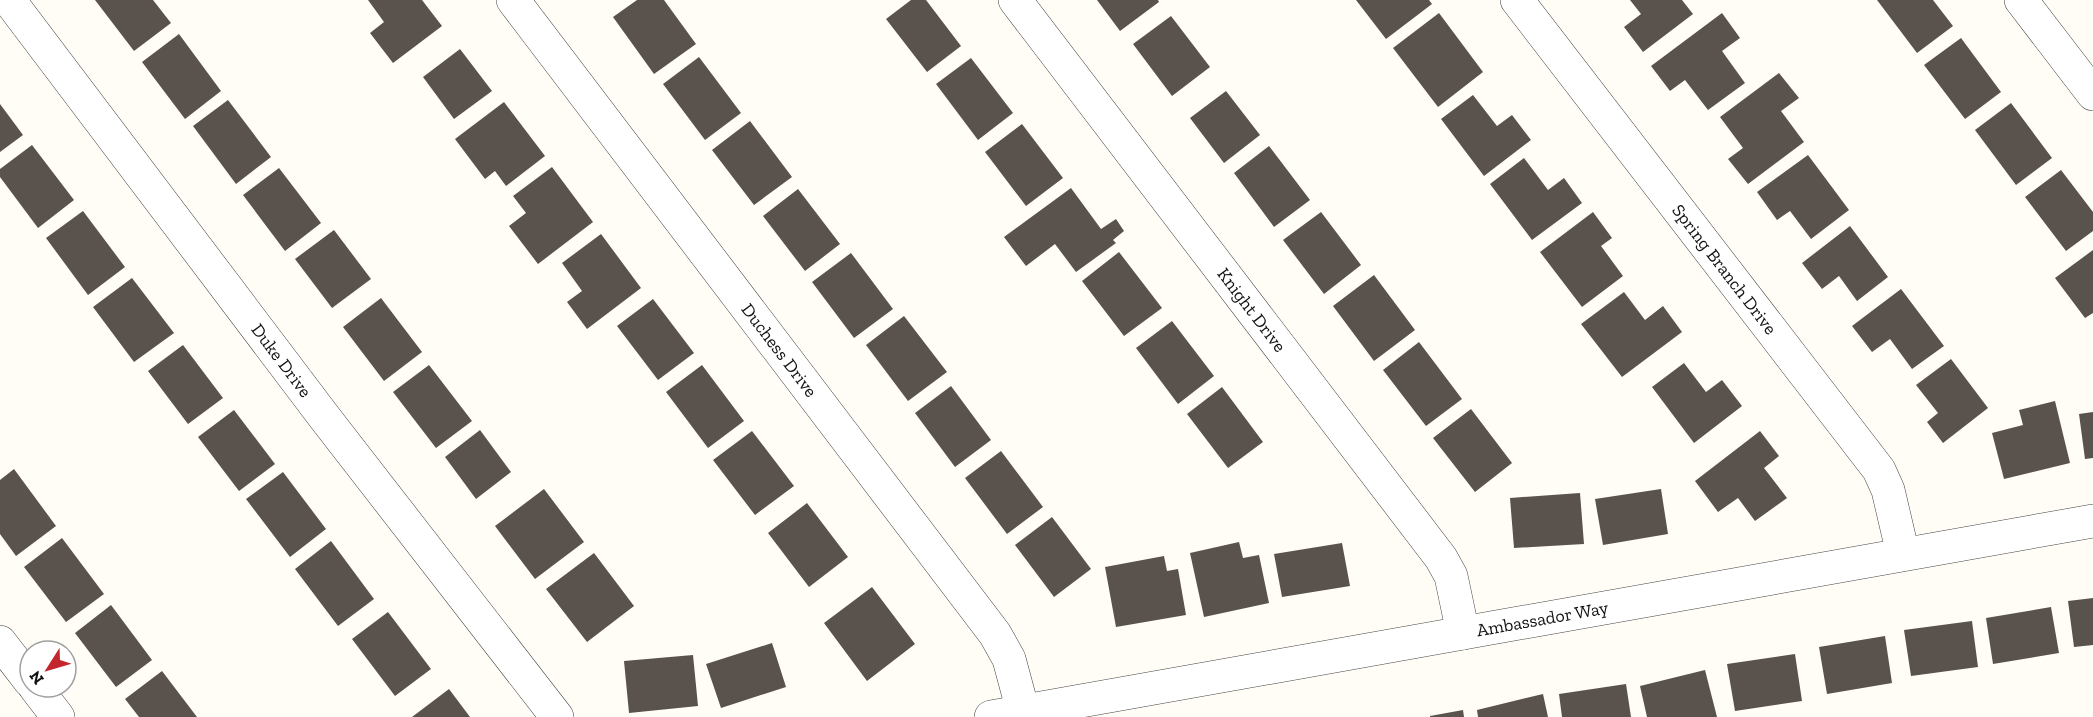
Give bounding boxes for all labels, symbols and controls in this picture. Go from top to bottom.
street label: Spring Branch Drive [1667,200,1782,339]
street label: Knight Drive [1213,264,1291,356]
street label: Duchess Drive [737,299,822,401]
street label: Duke Drive [247,319,317,402]
street label: Ambassador Way [1475,596,1611,641]
north arrow [18,639,78,699]
text: N [25,667,48,688]

